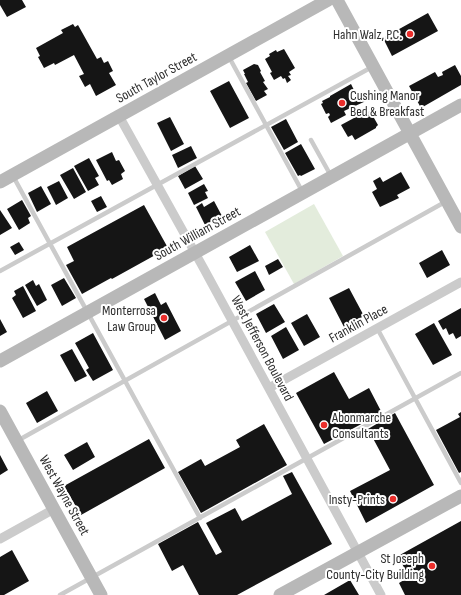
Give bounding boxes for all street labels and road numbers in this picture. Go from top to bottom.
street label: South Taylor Street [113,48,200,107]
street label: South William Street [151,203,243,264]
street label: West Jefferson Boulevard [228,293,298,404]
street label: Franklin Place [326,300,391,347]
street label: West Wayne Street [36,452,94,538]

